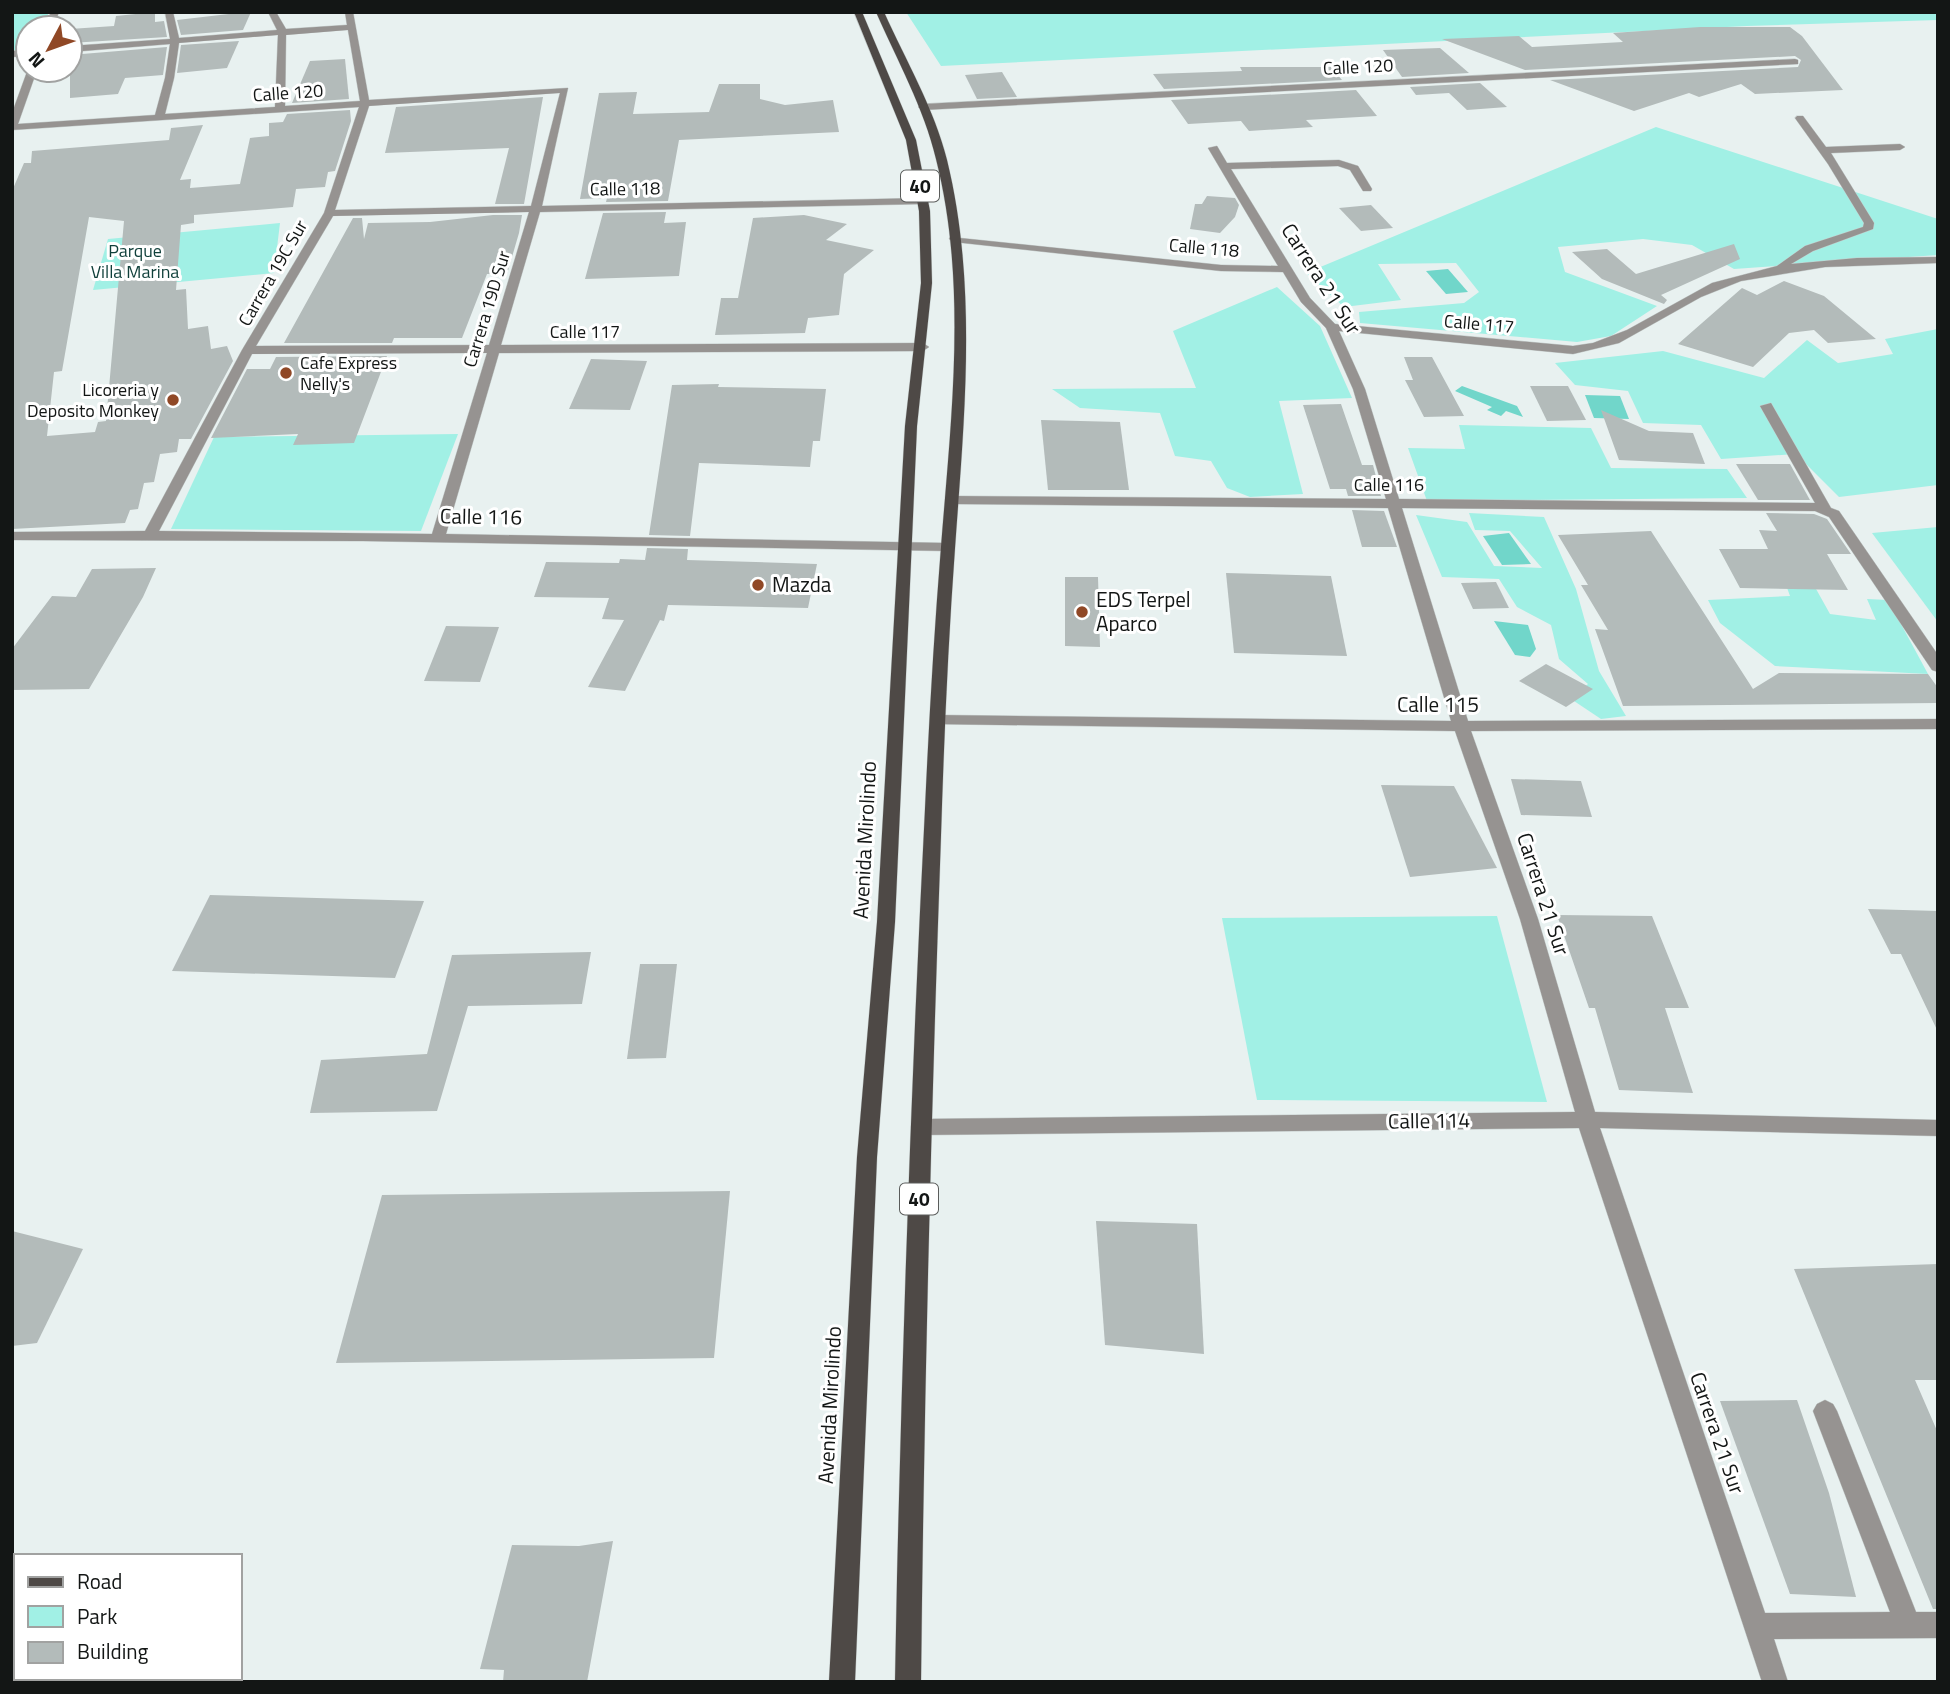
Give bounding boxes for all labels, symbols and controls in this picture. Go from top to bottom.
north arrow [14,14,84,84]
text: N [21,46,51,75]
street label: Calle 120 [1322,51,1394,82]
street label: Calle 120 [252,77,324,108]
road number: 40 [901,170,939,202]
street label: Calle 118 [590,174,660,203]
street label: Carrera 19C Sur [231,215,314,331]
street label: Carrera 21 Sur [1274,216,1370,341]
street label: Calle 118 [1168,231,1240,264]
park label: Parque Villa Marina [91,237,179,285]
street label: Carrera 19D Sur [456,247,517,370]
street label: Calle 117 [1443,307,1515,340]
street label: Calle 117 [550,318,620,345]
place label: Cafe Express Nelly's [300,349,397,397]
marker: Cafe Express Nelly's [278,365,294,381]
place label: Licoreria y Deposito Monkey [27,376,159,424]
marker: Licoreria y Deposito Monkey [165,392,181,408]
street label: Calle 116 [1354,471,1424,498]
street label: Calle 116 [440,499,522,533]
place label: Mazda [772,568,832,600]
marker: Mazda [750,577,766,593]
place label: EDS Terpel Aparco [1096,583,1191,639]
marker: EDS Terpel Aparco [1074,604,1090,620]
street label: Calle 115 [1397,688,1479,720]
street label: Avenida Mirolindo [844,760,884,920]
street label: Carrera 21 Sur [1509,828,1579,959]
street label: Calle 114 [1388,1103,1470,1137]
road number: 40 [900,1184,938,1214]
street label: Avenida Mirolindo [809,1325,849,1485]
street label: Carrera 21 Sur [1682,1367,1754,1498]
legend [14,1554,242,1680]
text: Road [77,1565,122,1597]
text: Park [77,1600,117,1632]
text: Building [77,1635,149,1667]

